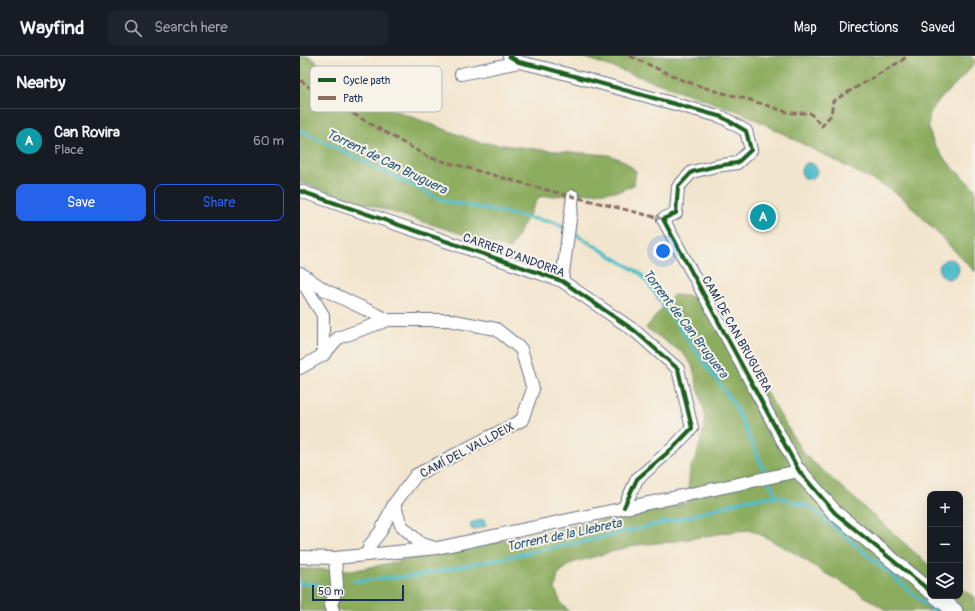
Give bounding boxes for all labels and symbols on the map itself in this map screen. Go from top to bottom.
legend [310,66,442,112]
text: Cycle path [343,74,390,87]
text: Path [343,92,363,105]
water label: Torrent de Can Bruguera [324,126,450,199]
pin: A [750,202,776,232]
street label: CARRER D'ANDORRA [461,230,567,281]
your location [653,241,673,261]
water label: Torrent de Can Bruguera [639,266,732,382]
street label: CAMÍ DE CAN BRUGUERA [698,273,776,395]
street label: CAMÍ DEL VALLDEIX [417,418,517,482]
water label: Torrent de la Llebreta [505,515,624,555]
scale bar [312,583,404,602]

